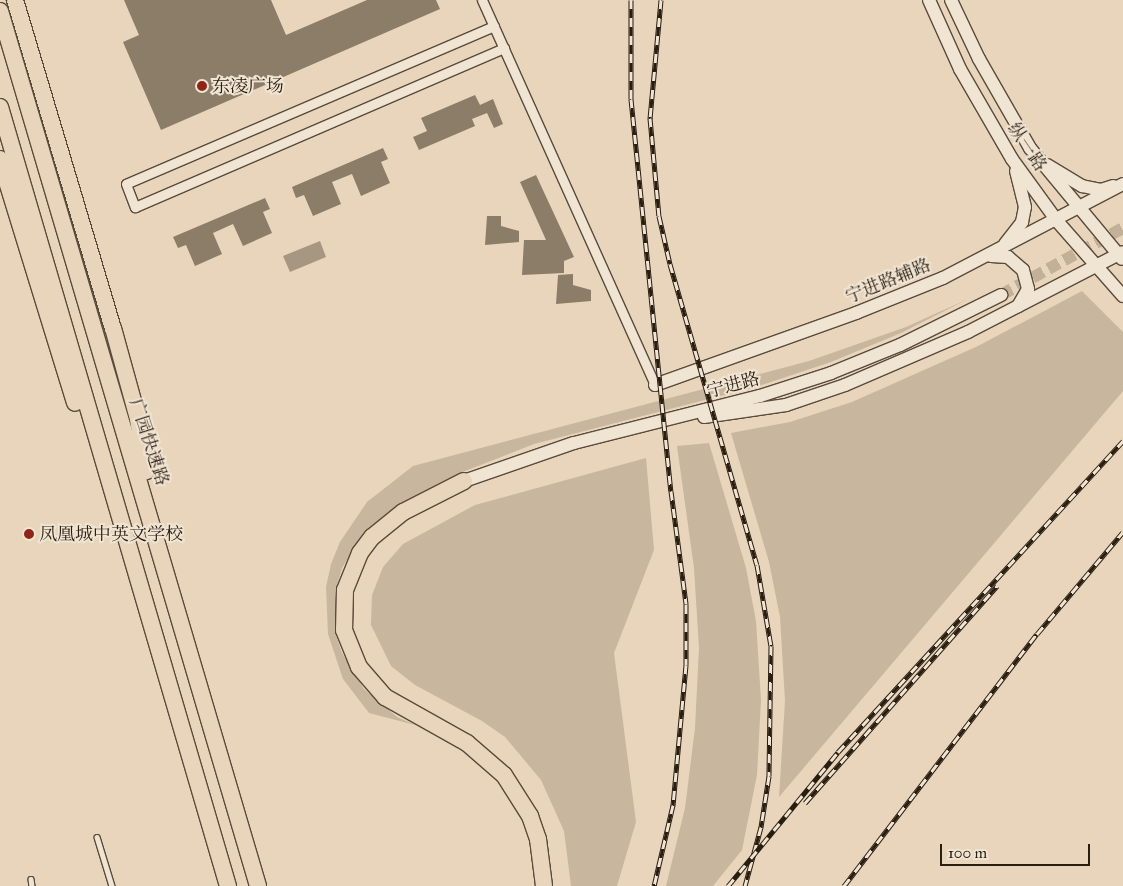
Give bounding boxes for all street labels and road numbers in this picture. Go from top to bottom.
street label: 纵一路 [1003,119,1051,175]
street label: 宁进路辅路 [842,254,934,308]
street label: 宁进路 [704,368,762,402]
street label: 广园快速路 [125,396,173,488]

